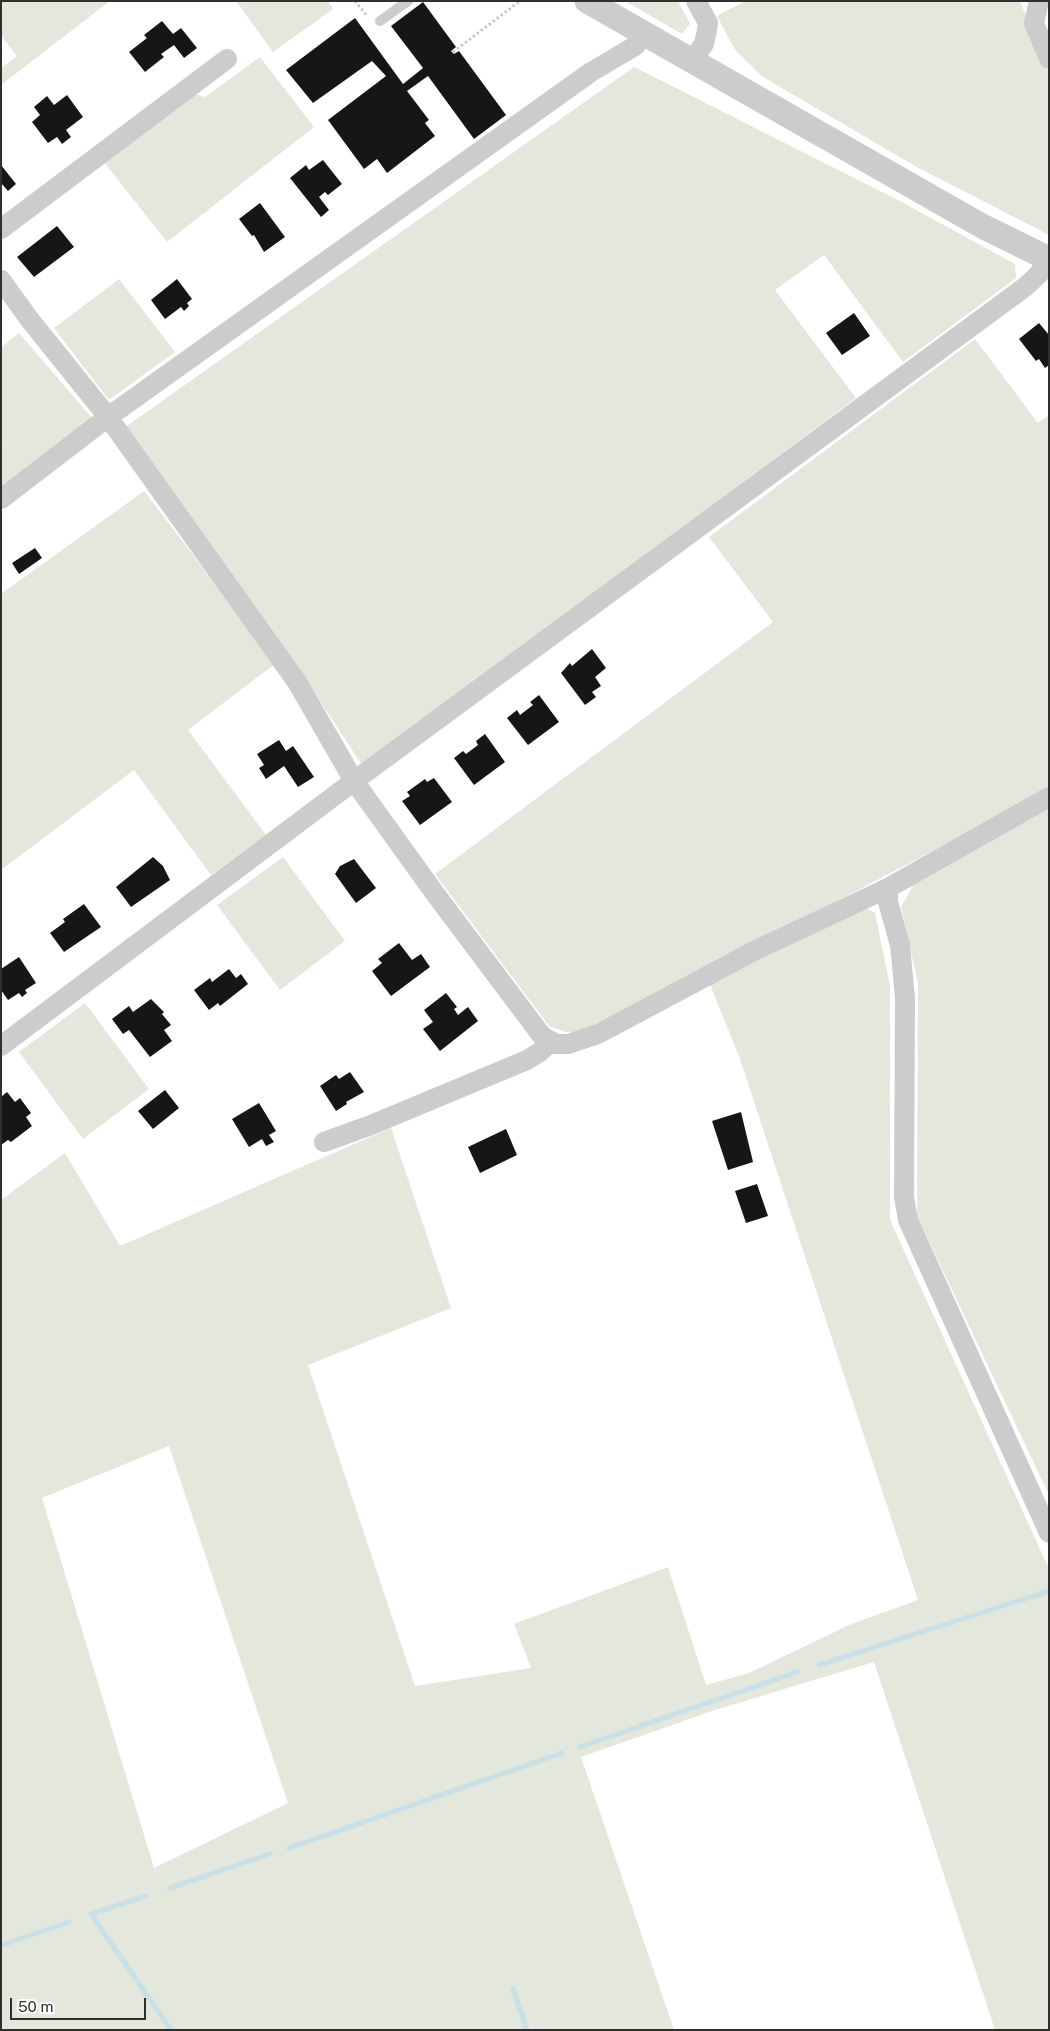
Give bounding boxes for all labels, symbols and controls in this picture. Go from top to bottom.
scale bar [12,1988,149,2020]
text: 50 m [18,1998,53,2015]

